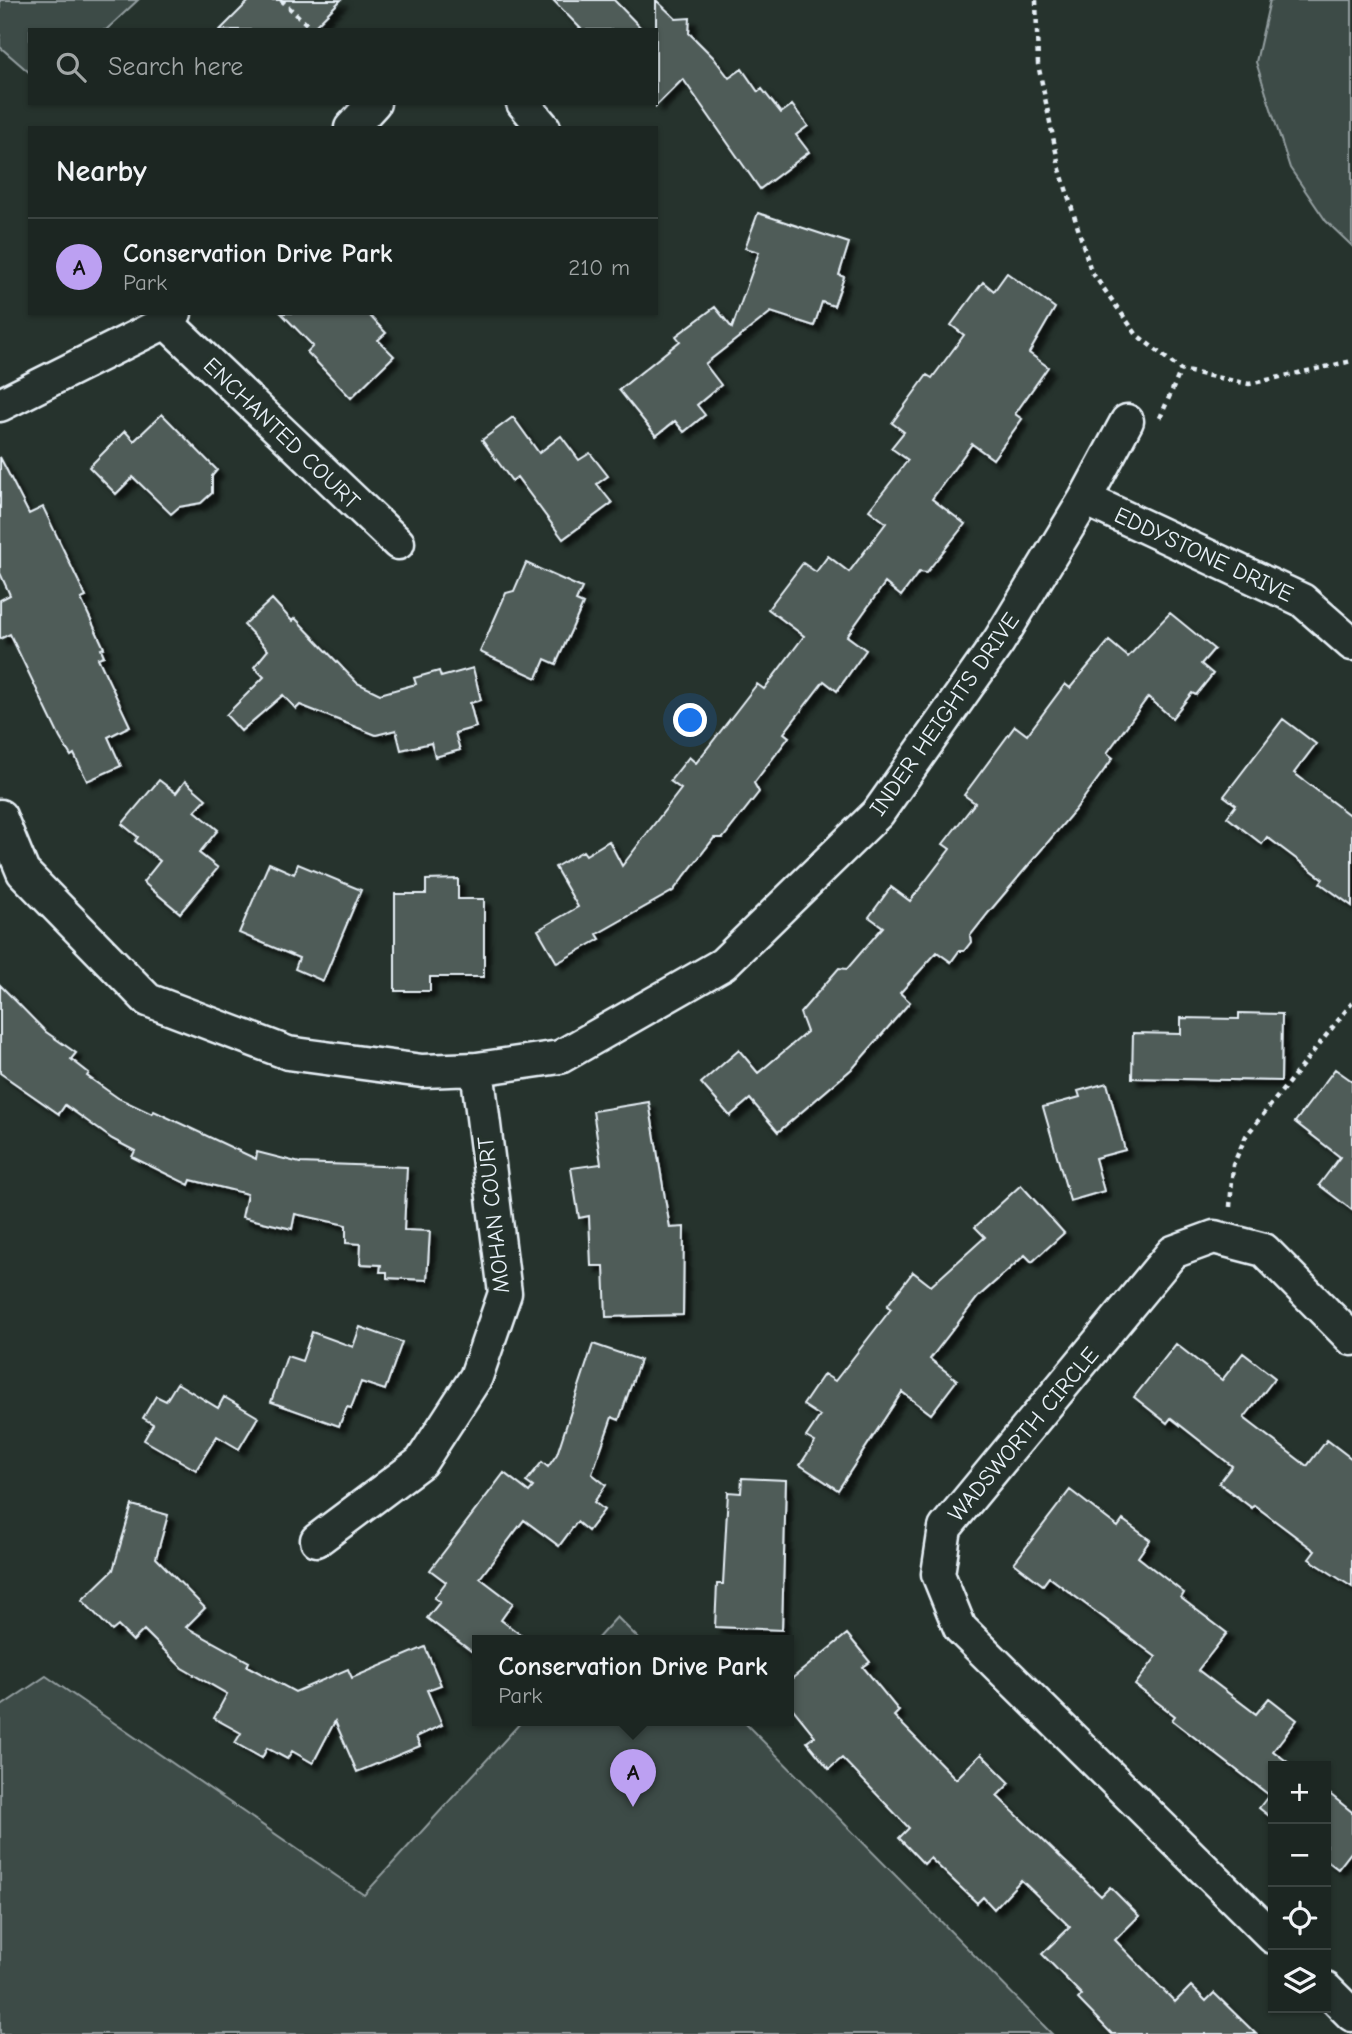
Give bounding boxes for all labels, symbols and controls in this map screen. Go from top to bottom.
search box [28,28,658,105]
icon: search [52,48,90,86]
text: Search here [108,52,243,82]
text: Nearby [56,154,147,189]
text: Conservation Drive Park [123,239,392,269]
text: A [73,254,85,281]
text: 210 m [568,254,630,281]
text: Park [123,269,167,296]
street label: ENCHANTED COURT [198,352,365,515]
street label: EDDYSTONE DRIVE [1110,501,1298,608]
street label: INDER HEIGHTS DRIVE [864,607,1025,821]
your location [673,703,707,737]
street label: MOHAN COURT [472,1135,515,1295]
street label: WADSWORTH CIRCLE [943,1341,1104,1527]
popup [472,1635,794,1726]
text: Conservation Drive Park [498,1652,768,1682]
text: Park [498,1682,542,1709]
pin: A [610,1749,656,1807]
map controls [1268,1761,1331,2013]
button: + [1268,1761,1331,1824]
button: − [1268,1824,1331,1887]
button: locate [1268,1887,1331,1950]
button: layers [1268,1950,1331,2013]

